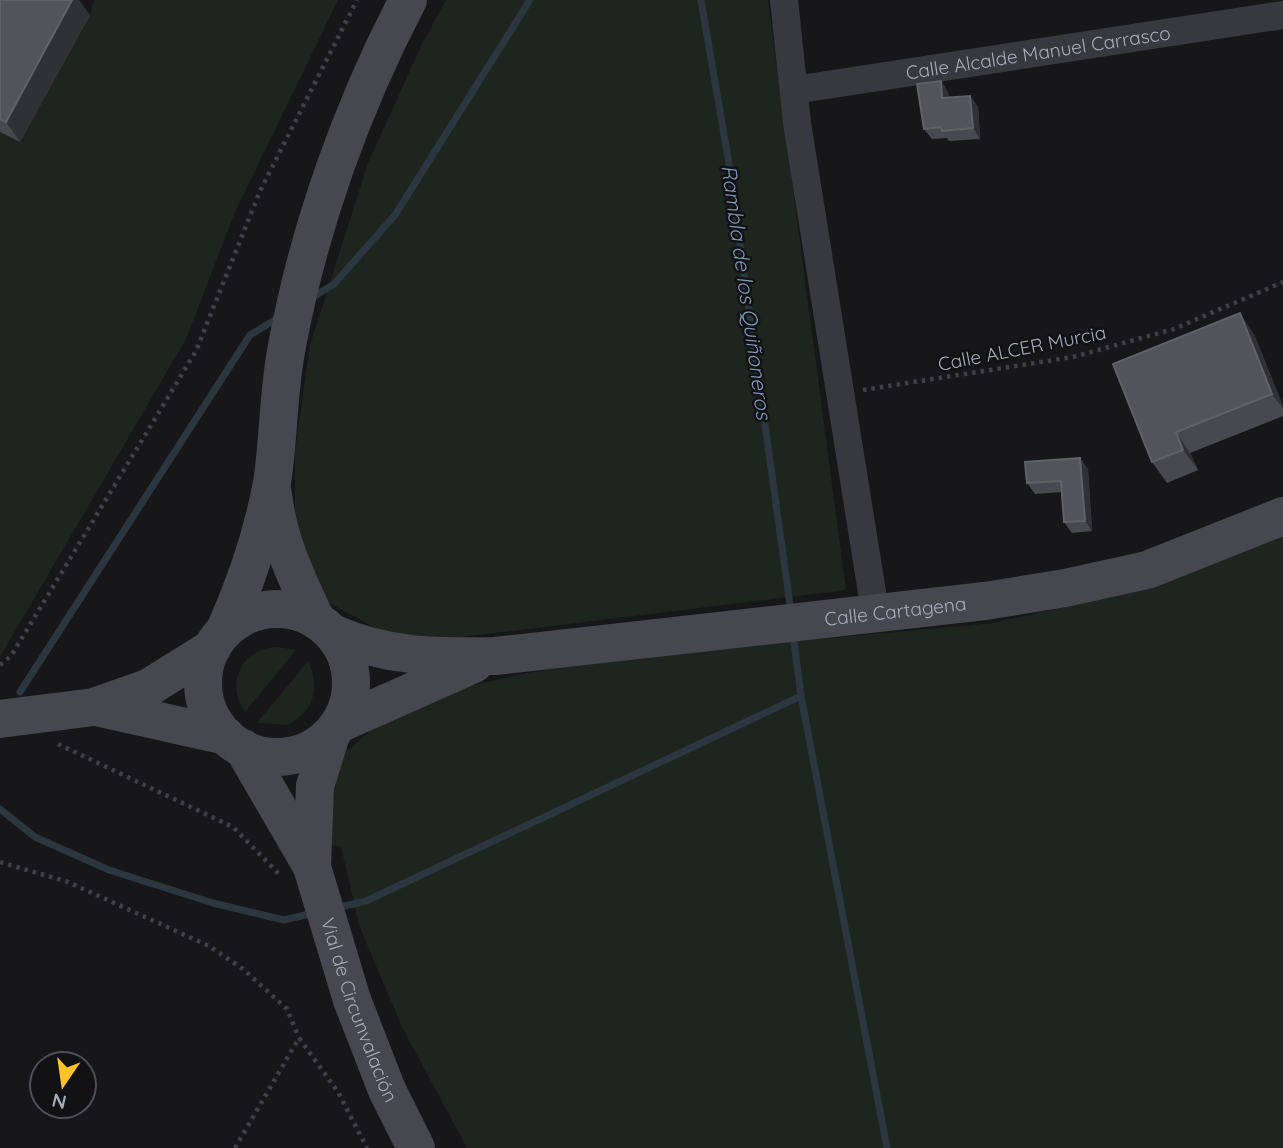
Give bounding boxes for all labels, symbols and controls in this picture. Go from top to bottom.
street label: Calle Alcalde Manuel Carrasco [904,20,1172,85]
water label: Rambla de los Quiñoneros [716,163,778,422]
street label: Calle ALCER Murcia [936,320,1108,376]
street label: Calle Cartagena [823,591,967,631]
street label: Vial de Circunvalación [316,915,403,1106]
north arrow [28,1050,98,1120]
text: N [50,1088,69,1115]

